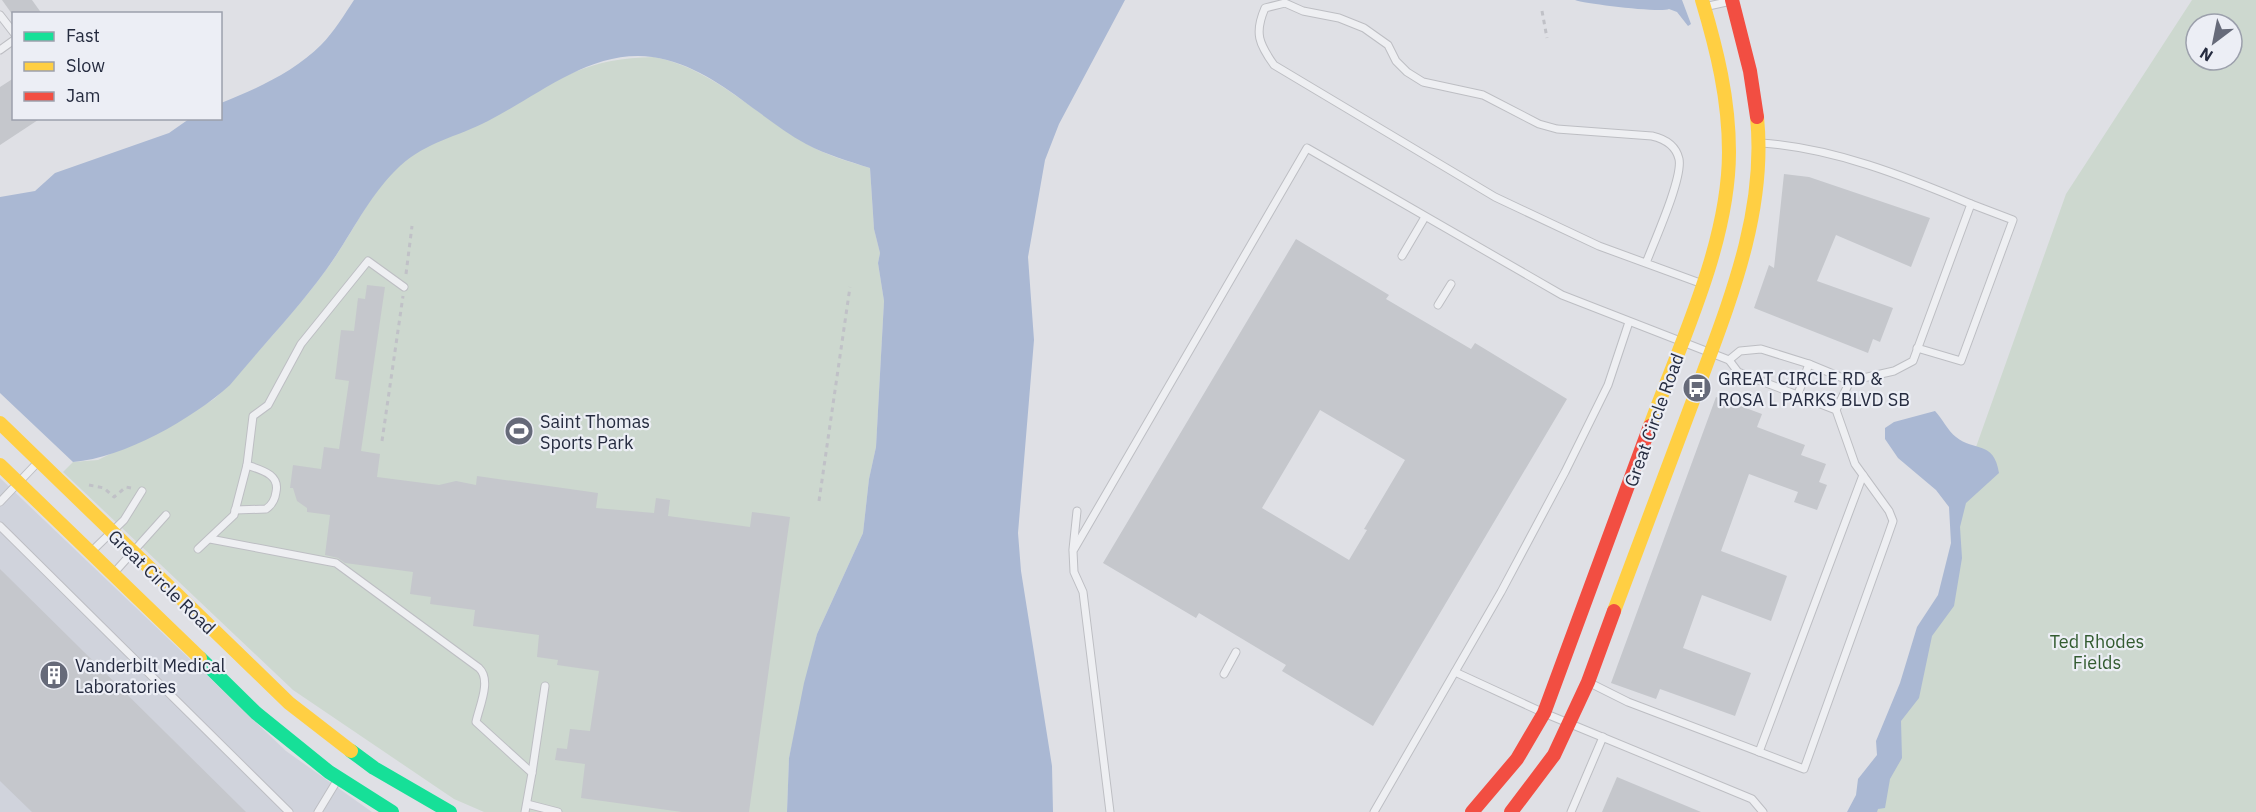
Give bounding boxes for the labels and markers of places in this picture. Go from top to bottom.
place label: GREAT CIRCLE RD & ROSA L PARKS BLVD SB [1718,367,1910,411]
bus stop icon: GREAT CIRCLE RD & ROSA L PARKS BLVD SB [1681,372,1713,404]
place label: Saint Thomas Sports Park [540,410,650,454]
sports icon: Saint Thomas Sports Park [503,415,535,447]
place label: Vanderbilt Medical Laboratories [75,654,226,698]
building icon: Vanderbilt Medical Laboratories [38,659,70,691]

